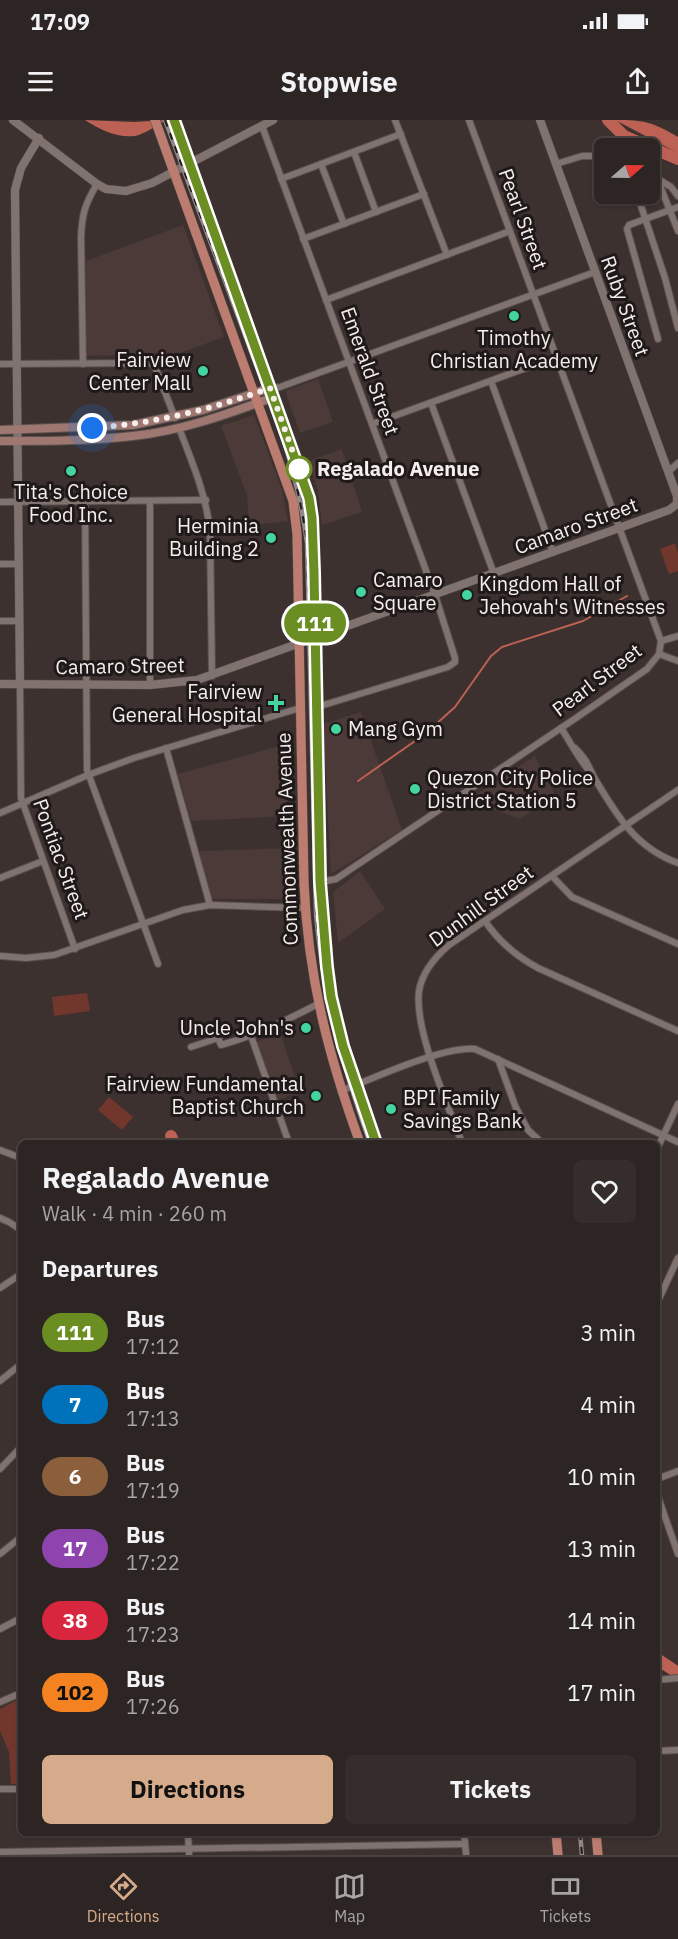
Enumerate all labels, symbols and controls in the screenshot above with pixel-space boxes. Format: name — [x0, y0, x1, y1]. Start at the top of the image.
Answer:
text: 17:09 — [30, 7, 90, 36]
text: Stopwise — [280, 64, 398, 99]
icon: menu — [24, 65, 57, 98]
icon: share — [621, 65, 654, 98]
north arrow — [594, 138, 660, 204]
map controls — [594, 138, 660, 204]
street label: Pearl Street — [493, 165, 554, 273]
street label: Ruby Street — [595, 252, 656, 360]
street label: Emerald Street — [335, 303, 406, 439]
marker: Timothy Christian Academy — [507, 309, 521, 323]
place label: Timothy Christian Academy — [430, 324, 598, 374]
place label: Fairview Center Mall — [89, 346, 191, 396]
marker: Fairview Center Mall — [196, 364, 210, 378]
your location — [77, 413, 107, 443]
place label: Regalado Avenue — [317, 455, 479, 482]
marker: Regalado Avenue — [286, 456, 312, 482]
marker: Tita's Choice Food Inc. — [64, 464, 78, 478]
place label: Tita's Choice Food Inc. — [14, 478, 128, 528]
street label: Camaro Street — [510, 491, 641, 560]
place label: Herminia Building 2 — [169, 512, 259, 562]
marker: Herminia Building 2 — [264, 531, 278, 545]
place label: Camaro Square — [373, 566, 443, 616]
place label: Kingdom Hall of Jehovah's Witnesses — [479, 570, 666, 620]
marker: Camaro Square — [354, 585, 368, 599]
marker: Kingdom Hall of Jehovah's Witnesses — [460, 588, 474, 602]
line badge: 111 — [280, 604, 350, 642]
text: 111 — [296, 609, 334, 637]
street label: Pearl Street — [546, 637, 647, 722]
street label: Camaro Street — [55, 651, 185, 680]
place label: Fairview General Hospital — [112, 678, 262, 728]
marker: Fairview General Hospital — [267, 694, 285, 712]
place label: Mang Gym — [348, 715, 443, 742]
marker: Mang Gym — [329, 722, 343, 736]
street label: Commonwealth Avenue — [269, 732, 304, 946]
place label: Quezon City Police District Station 5 — [427, 764, 593, 814]
marker: Quezon City Police District Station 5 — [408, 782, 422, 796]
street label: Pontiac Street — [27, 795, 96, 923]
street label: Dunhill Street — [423, 859, 538, 953]
place label: Uncle John's — [179, 1014, 294, 1041]
marker: Uncle John's — [299, 1021, 313, 1035]
place label: Fairview Fundamental Baptist Church — [106, 1070, 304, 1120]
place label: BPI Family Savings Bank — [403, 1084, 522, 1134]
marker: Fairview Fundamental Baptist Church — [309, 1089, 323, 1103]
marker: BPI Family Savings Bank — [384, 1102, 398, 1116]
text: Regalado Avenue — [42, 1159, 269, 1196]
button: heart — [573, 1160, 636, 1223]
text: Walk · 4 min · 260 m — [42, 1200, 227, 1227]
text: Departures — [42, 1254, 158, 1283]
text: Bus — [126, 1304, 165, 1333]
text: 111 — [56, 1318, 94, 1346]
text: 3 min — [580, 1318, 636, 1347]
text: 17:12 — [126, 1333, 180, 1360]
text: Bus — [126, 1376, 165, 1405]
text: 7 — [69, 1390, 81, 1418]
text: 4 min — [580, 1390, 636, 1419]
text: 17:13 — [126, 1405, 180, 1432]
text: Bus — [126, 1448, 165, 1477]
text: 6 — [69, 1462, 81, 1490]
text: 10 min — [567, 1462, 636, 1491]
text: 17:19 — [126, 1477, 180, 1504]
text: Bus — [126, 1520, 165, 1549]
text: 17 — [62, 1534, 88, 1562]
text: 13 min — [567, 1534, 636, 1563]
text: 17:22 — [126, 1549, 180, 1576]
text: Bus — [126, 1592, 165, 1621]
text: 38 — [62, 1606, 88, 1634]
text: 14 min — [567, 1606, 636, 1635]
text: 17:23 — [126, 1621, 180, 1648]
text: Bus — [126, 1664, 165, 1693]
text: 102 — [56, 1678, 94, 1706]
text: 17 min — [567, 1678, 636, 1707]
text: 17:26 — [126, 1693, 180, 1720]
button: Directions — [42, 1755, 333, 1824]
button: Tickets — [345, 1755, 636, 1824]
tab: Directions — [87, 1870, 160, 1926]
tab: Map — [333, 1870, 366, 1926]
tab: Tickets — [540, 1870, 591, 1926]

